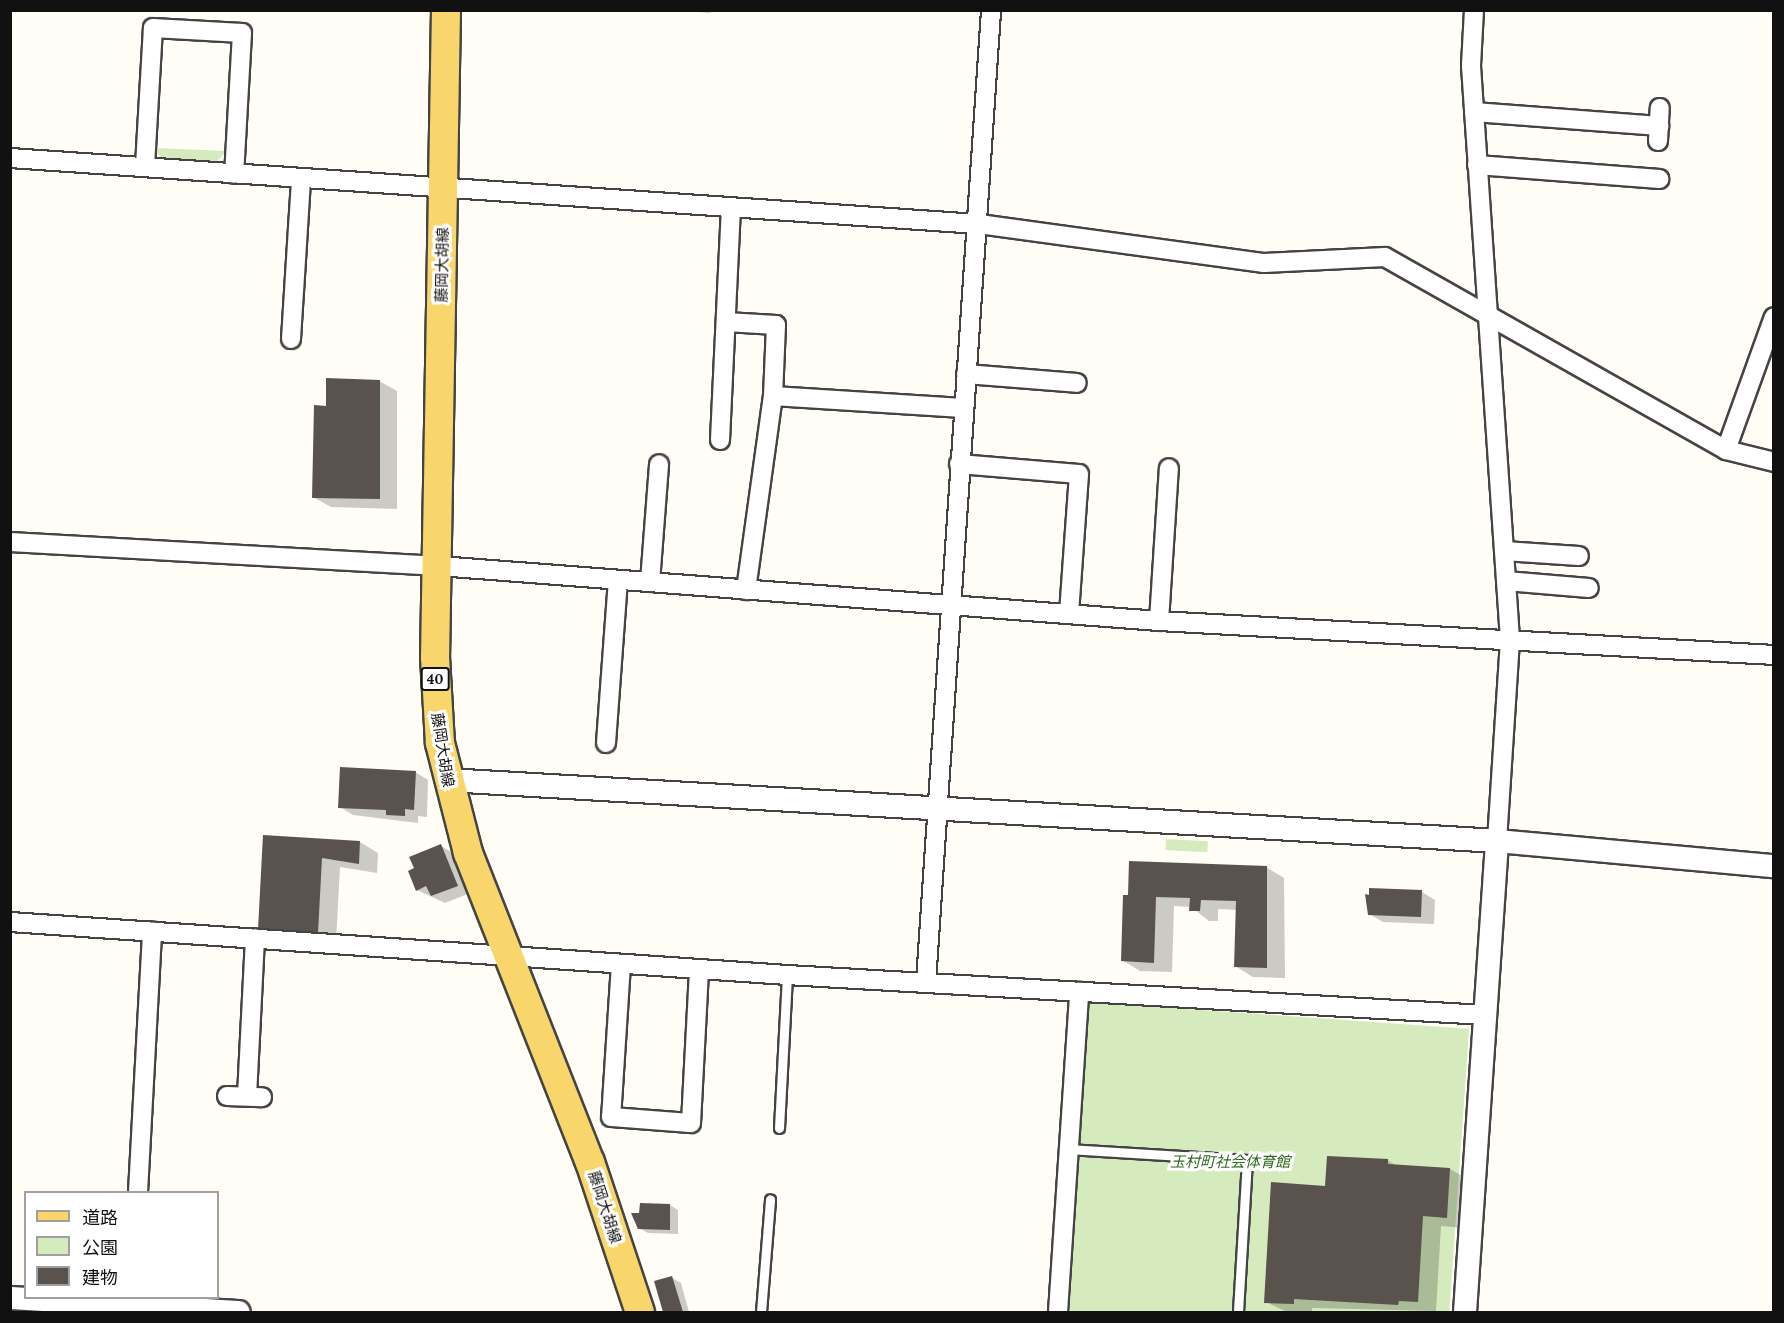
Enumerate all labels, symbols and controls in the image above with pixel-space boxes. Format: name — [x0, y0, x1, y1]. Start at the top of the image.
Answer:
street label: 藤岡大胡線 — [432, 227, 452, 303]
road number: 40 — [420, 668, 450, 690]
street label: 藤岡大胡線 — [428, 712, 458, 788]
park label: 玉村町社会体育館 — [1170, 1153, 1290, 1171]
street label: 藤岡大胡線 — [585, 1169, 625, 1245]
legend — [24, 1191, 219, 1299]
text: 道路 — [82, 1206, 118, 1229]
text: 公園 — [82, 1236, 118, 1259]
text: 建物 — [82, 1266, 118, 1289]

